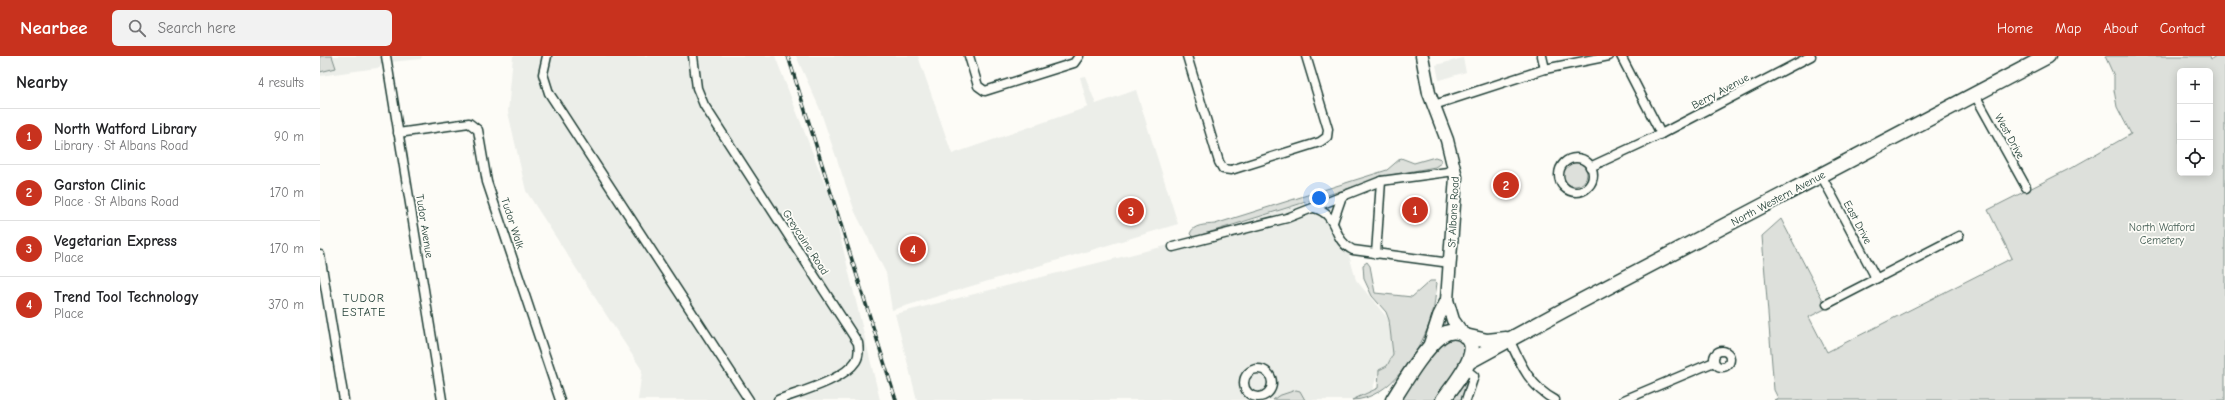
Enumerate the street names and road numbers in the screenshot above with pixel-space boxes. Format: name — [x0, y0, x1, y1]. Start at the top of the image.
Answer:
street label: Berry Avenue — [1689, 71, 1752, 112]
street label: West Drive — [1992, 111, 2027, 161]
street label: North Western Avenue — [1729, 168, 1828, 229]
street label: St Albans Road — [1445, 176, 1462, 248]
street label: Tudor Avenue — [413, 193, 436, 259]
street label: Tudor Walk — [498, 196, 527, 251]
street label: East Drive — [1841, 198, 1875, 247]
street label: Greycaine Road — [780, 207, 831, 277]

